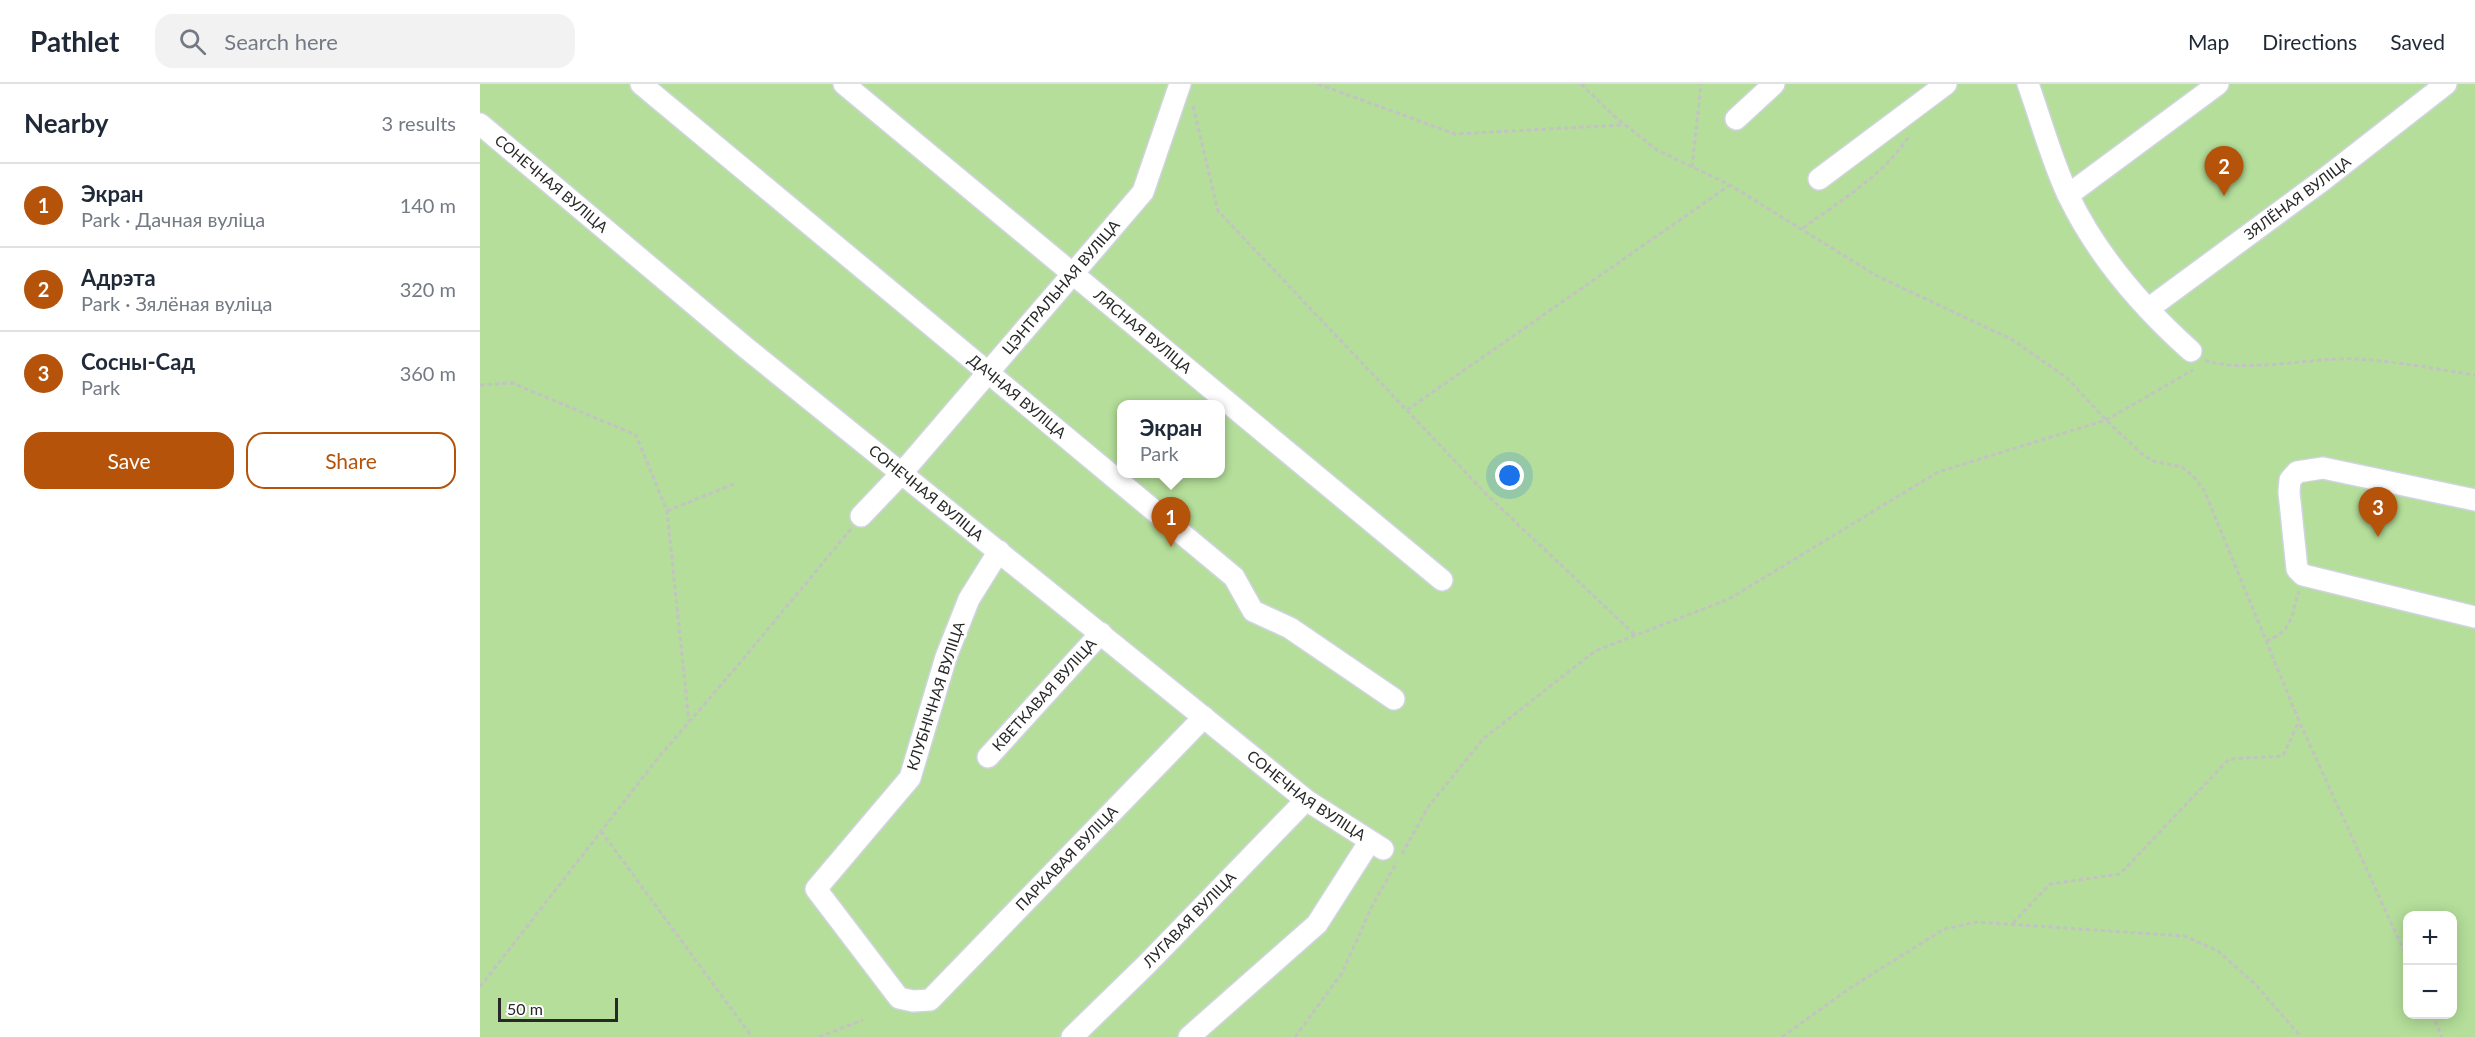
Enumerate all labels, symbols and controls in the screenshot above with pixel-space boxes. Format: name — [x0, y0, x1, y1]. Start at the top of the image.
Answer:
search box — [155, 14, 575, 68]
text: Pathlet — [30, 24, 119, 58]
icon: search — [176, 25, 209, 58]
text: Search here — [224, 28, 338, 55]
text: Map — [2188, 29, 2229, 54]
text: Directions — [2262, 29, 2357, 54]
text: Saved — [2390, 29, 2445, 54]
text: Nearby — [24, 107, 109, 139]
text: 3 results — [381, 111, 456, 135]
street label: СОНЕЧНАЯ ВУЛІЦА — [492, 130, 613, 236]
pin: 2 — [2204, 147, 2244, 196]
street label: ЗЯЛЁНАЯ ВУЛІЦА — [2240, 151, 2355, 243]
text: Экран — [81, 180, 144, 207]
text: 1 — [38, 193, 49, 217]
text: 140 m — [400, 193, 456, 217]
text: Park · Дачная вуліца — [81, 207, 265, 231]
street label: ЦЭНТРАЛЬНАЯ ВУЛІЦА — [998, 215, 1124, 357]
text: Адрэта — [81, 264, 156, 291]
text: 2 — [38, 277, 49, 301]
text: 320 m — [400, 277, 456, 301]
street label: ЛЯСНАЯ ВУЛІЦА — [1090, 285, 1196, 377]
text: Park · Зялёная вуліца — [81, 291, 272, 315]
text: Сосны-Сад — [81, 348, 195, 375]
street label: ДАЧНАЯ ВУЛІЦА — [965, 350, 1071, 442]
text: 3 — [38, 361, 49, 385]
text: 360 m — [400, 361, 456, 385]
text: Park — [81, 375, 120, 399]
popup — [1117, 400, 1225, 478]
text: Экран — [1140, 414, 1202, 441]
button: Save — [24, 432, 234, 489]
button: Share — [246, 432, 456, 489]
street label: СОНЕЧНАЯ ВУЛІЦА — [866, 441, 988, 545]
text: Park — [1140, 441, 1179, 465]
your location — [1495, 461, 1524, 490]
pin: 3 — [2358, 488, 2398, 537]
pin: 1 — [1152, 498, 1190, 547]
street label: КЛУБНІЧНАЯ ВУЛІЦА — [902, 618, 968, 772]
street label: КВЕТКАВАЯ ВУЛІЦА — [988, 634, 1100, 754]
street label: СОНЕЧНАЯ ВУЛІЦА — [1244, 746, 1370, 844]
street label: ПАРКАВАЯ ВУЛІЦА — [1012, 801, 1122, 914]
street label: ЛУГАВАЯ ВУЛІЦА — [1138, 867, 1240, 971]
map controls — [2403, 911, 2457, 1019]
button: + — [2403, 911, 2457, 965]
button: − — [2403, 965, 2457, 1019]
scale bar — [498, 995, 618, 1022]
text: 50 m — [507, 999, 543, 1018]

